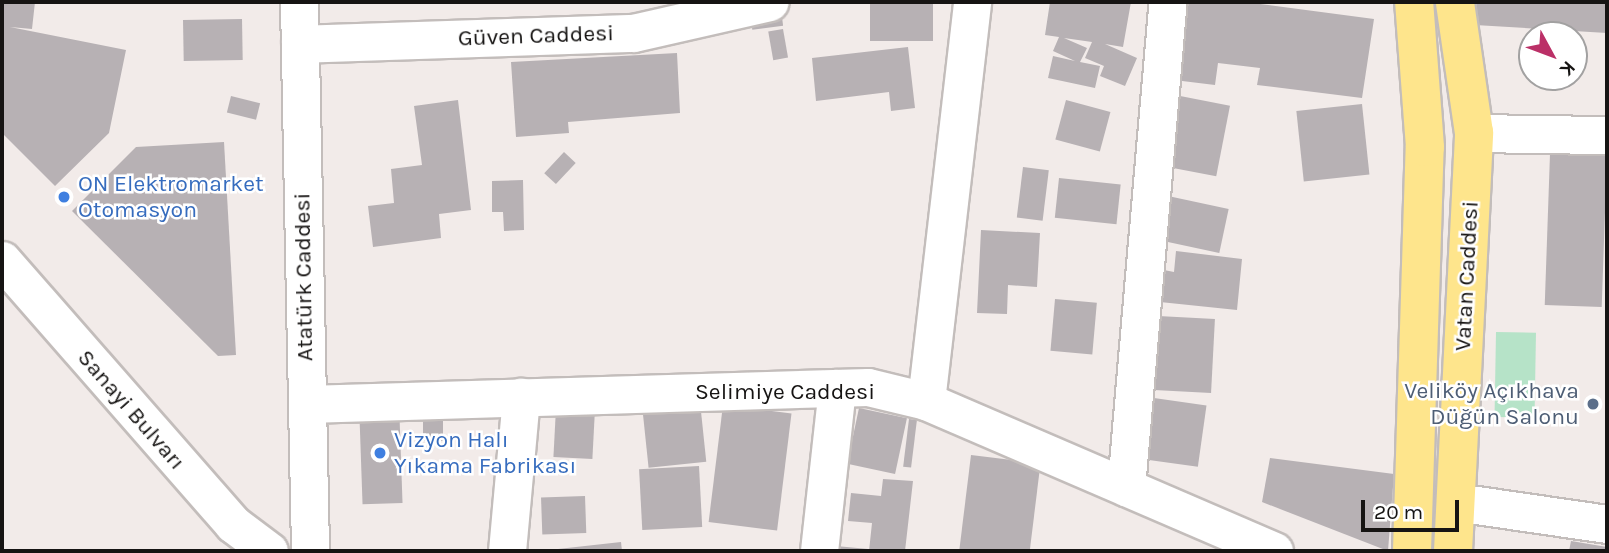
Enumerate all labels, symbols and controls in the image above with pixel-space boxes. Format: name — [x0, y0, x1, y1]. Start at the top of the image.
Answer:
street label: Güven Caddesi — [457, 19, 615, 53]
north arrow — [1518, 21, 1588, 91]
text: K — [1555, 57, 1580, 80]
place label: ON Elektromarket Otomasyon — [78, 170, 264, 224]
marker: ON Elektromarket Otomasyon — [56, 189, 72, 205]
street label: Atatürk Caddesi — [289, 192, 319, 362]
street label: Vatan Caddesi — [1449, 200, 1485, 352]
street label: Sanayi Bulvarı — [71, 344, 191, 476]
place label: Veliköy Açıkhava Düğün Salonu — [1404, 377, 1579, 431]
street label: Selimiye Caddesi — [695, 378, 875, 406]
marker: Veliköy Açıkhava Düğün Salonu — [1585, 396, 1601, 412]
place label: Vizyon Halı Yıkama Fabrikası — [394, 426, 576, 480]
marker: Vizyon Halı Yıkama Fabrikası — [372, 445, 388, 461]
scale bar — [1364, 486, 1462, 530]
text: 20 m — [1374, 500, 1423, 524]

